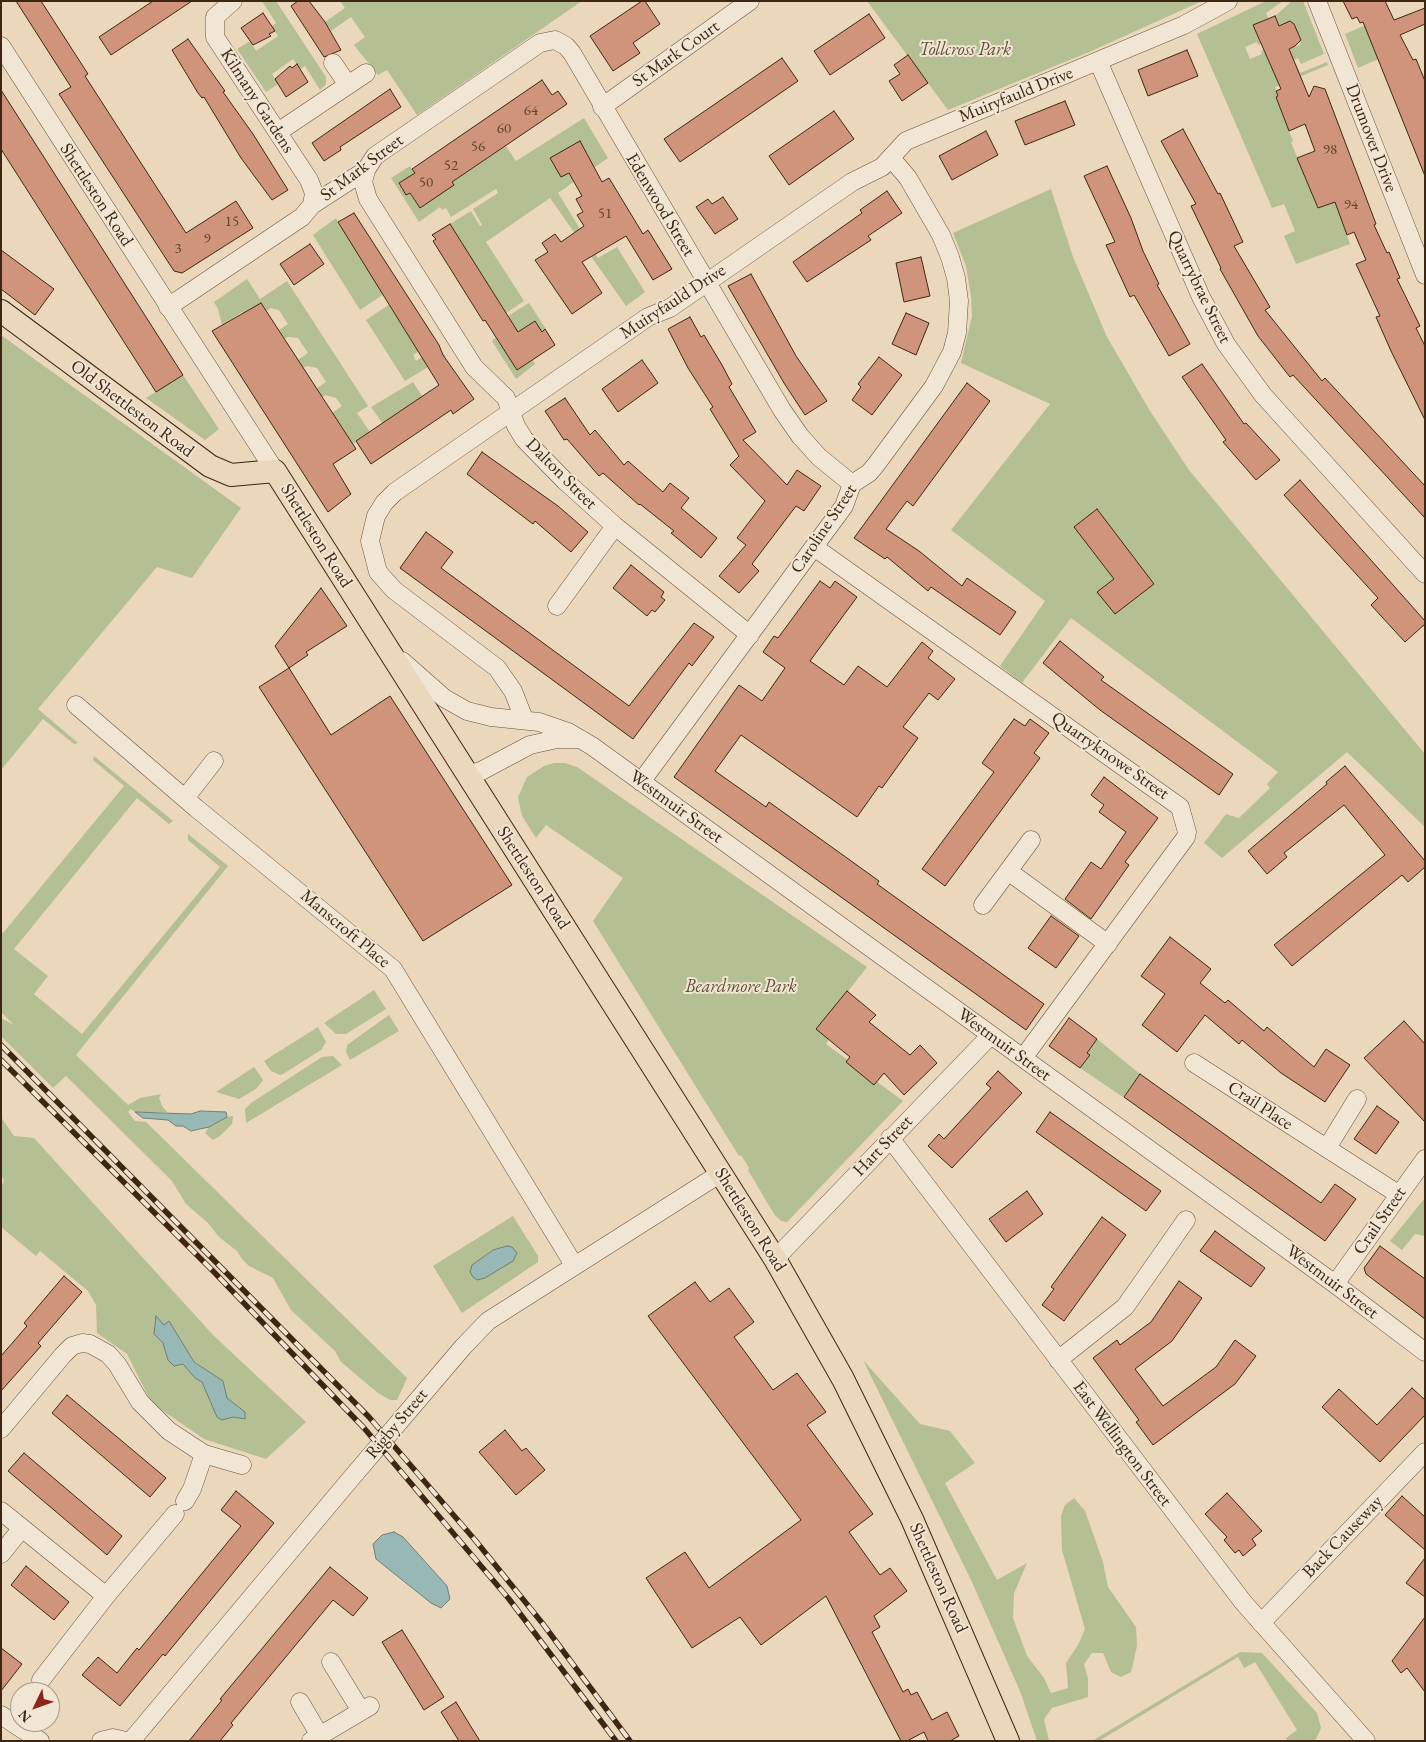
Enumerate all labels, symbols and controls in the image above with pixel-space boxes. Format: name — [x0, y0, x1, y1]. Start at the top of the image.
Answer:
street label: St Mark Court — [628, 16, 724, 92]
park label: Tollcross Park — [919, 39, 1011, 61]
street label: Kilmany Gardens — [215, 45, 299, 157]
street label: Muiryfauld Drive — [956, 62, 1076, 128]
street label: Drumover Drive — [1340, 81, 1402, 195]
house number: 64 — [524, 102, 538, 120]
house number: 60 — [497, 120, 511, 138]
street label: St Mark Street — [316, 130, 408, 206]
house number: 56 — [471, 138, 485, 156]
street label: Shettleston Road — [55, 139, 137, 251]
house number: 98 — [1323, 141, 1337, 159]
street label: Edenwood Street — [621, 149, 699, 261]
house number: 52 — [444, 157, 458, 175]
house number: 50 — [419, 174, 433, 192]
house number: 94 — [1344, 196, 1358, 214]
house number: 51 — [598, 205, 612, 223]
house number: 15 — [225, 213, 239, 231]
street label: Quarrybrae Street — [1162, 227, 1236, 347]
house number: 9 — [203, 230, 211, 248]
house number: 3 — [174, 240, 182, 258]
street label: Muiryfauld Drive — [616, 260, 730, 344]
street label: Old Shettleston Road — [66, 355, 198, 463]
street label: Dalton Street — [521, 434, 601, 514]
street label: Shettleston Road — [275, 480, 357, 592]
street label: Caroline Street — [786, 480, 862, 578]
street label: Quarryknowe Street — [1047, 707, 1173, 805]
street label: Westmuir Street — [625, 766, 727, 848]
street label: Shettleston Road — [492, 822, 574, 934]
street label: Manscroft Place — [296, 885, 394, 973]
park label: Beardmore Park — [685, 976, 797, 998]
street label: Westmuir Street — [953, 1004, 1055, 1086]
street label: Crail Place — [1223, 1077, 1297, 1135]
street label: Hart Street — [849, 1111, 917, 1181]
street label: Shettleston Road — [709, 1164, 791, 1276]
street label: Crail Street — [1349, 1183, 1411, 1259]
street label: Westmuir Street — [1281, 1240, 1383, 1324]
street label: East Wellington Street — [1068, 1377, 1176, 1511]
street label: Rigby Street — [361, 1385, 433, 1463]
street label: Back Causeway — [1298, 1491, 1388, 1583]
street label: Shettleston Road — [904, 1519, 972, 1637]
north arrow — [10, 1682, 60, 1732]
text: N — [14, 1706, 35, 1727]

